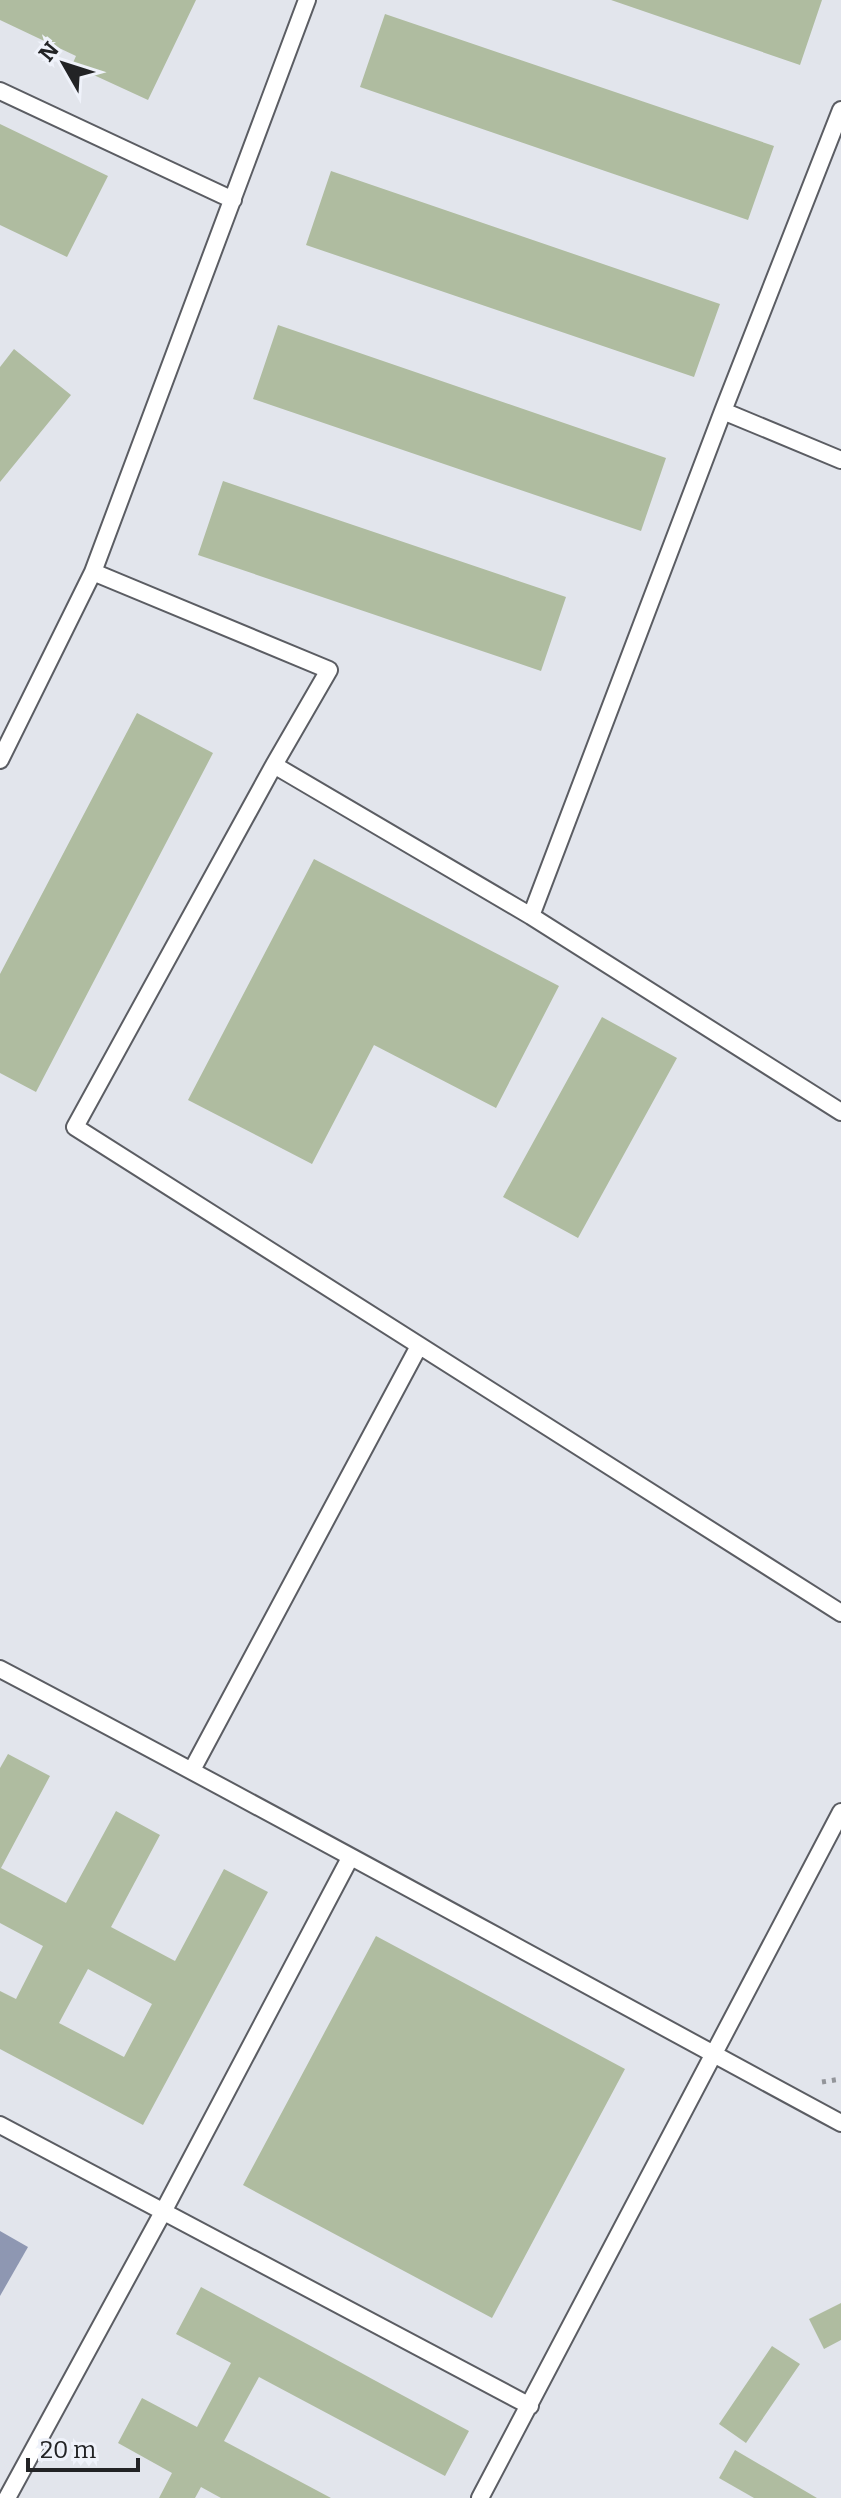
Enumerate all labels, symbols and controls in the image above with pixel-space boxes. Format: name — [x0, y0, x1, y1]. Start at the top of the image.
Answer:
north arrow — [24, 24, 104, 104]
text: N — [33, 37, 65, 67]
scale bar — [28, 2422, 138, 2472]
text: 20 m — [40, 2436, 96, 2464]

